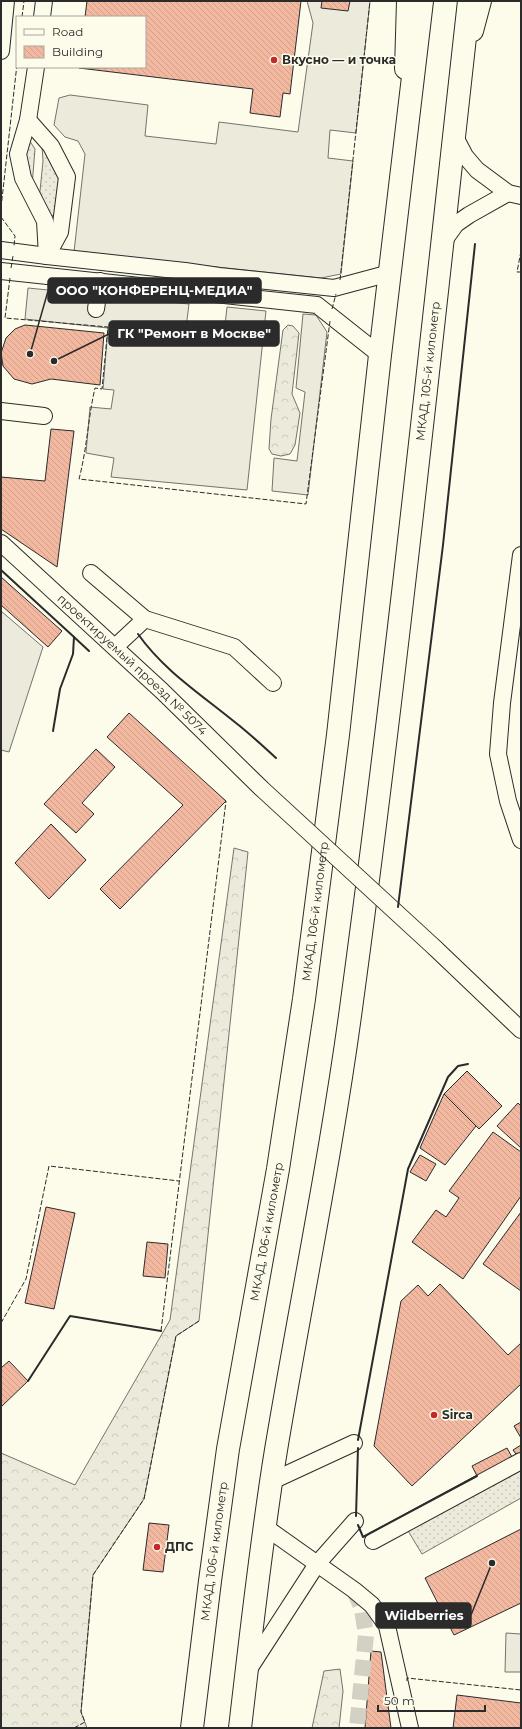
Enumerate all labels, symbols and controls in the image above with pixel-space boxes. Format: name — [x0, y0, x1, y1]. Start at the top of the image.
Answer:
legend — [16, 16, 146, 68]
text: Road — [52, 24, 83, 39]
text: Building — [52, 44, 103, 59]
place label: Вкусно — и точка — [282, 52, 396, 67]
marker: Вкусно — и точка — [269, 55, 279, 65]
callout: ООО "КОНФЕРЕНЦ-МЕДИА" — [48, 278, 261, 303]
text: ООО "КОНФЕРЕНЦ-МЕДИА" — [56, 282, 253, 298]
street label: МКАД, 105-й километр — [412, 301, 443, 442]
callout: ГК "Ремонт в Москве" — [109, 321, 279, 346]
text: ГК "Ремонт в Москве" — [117, 325, 271, 341]
street label: проектируемый проезд № 5074 — [55, 591, 211, 738]
street label: МКАД, 106-й километр — [298, 841, 331, 982]
street label: МКАД, 106-й километр — [247, 1161, 286, 1302]
place label: Sirca — [442, 1407, 473, 1422]
marker: Sirca — [429, 1410, 439, 1420]
street label: МКАД, 106-й километр — [197, 1481, 230, 1622]
place label: ДПС — [165, 1539, 194, 1554]
marker: ДПС — [152, 1542, 162, 1552]
callout: Wildberries — [376, 1603, 471, 1628]
text: Wildberries — [384, 1607, 464, 1623]
scale bar — [378, 1687, 485, 1713]
text: 50 m — [384, 1693, 415, 1708]

